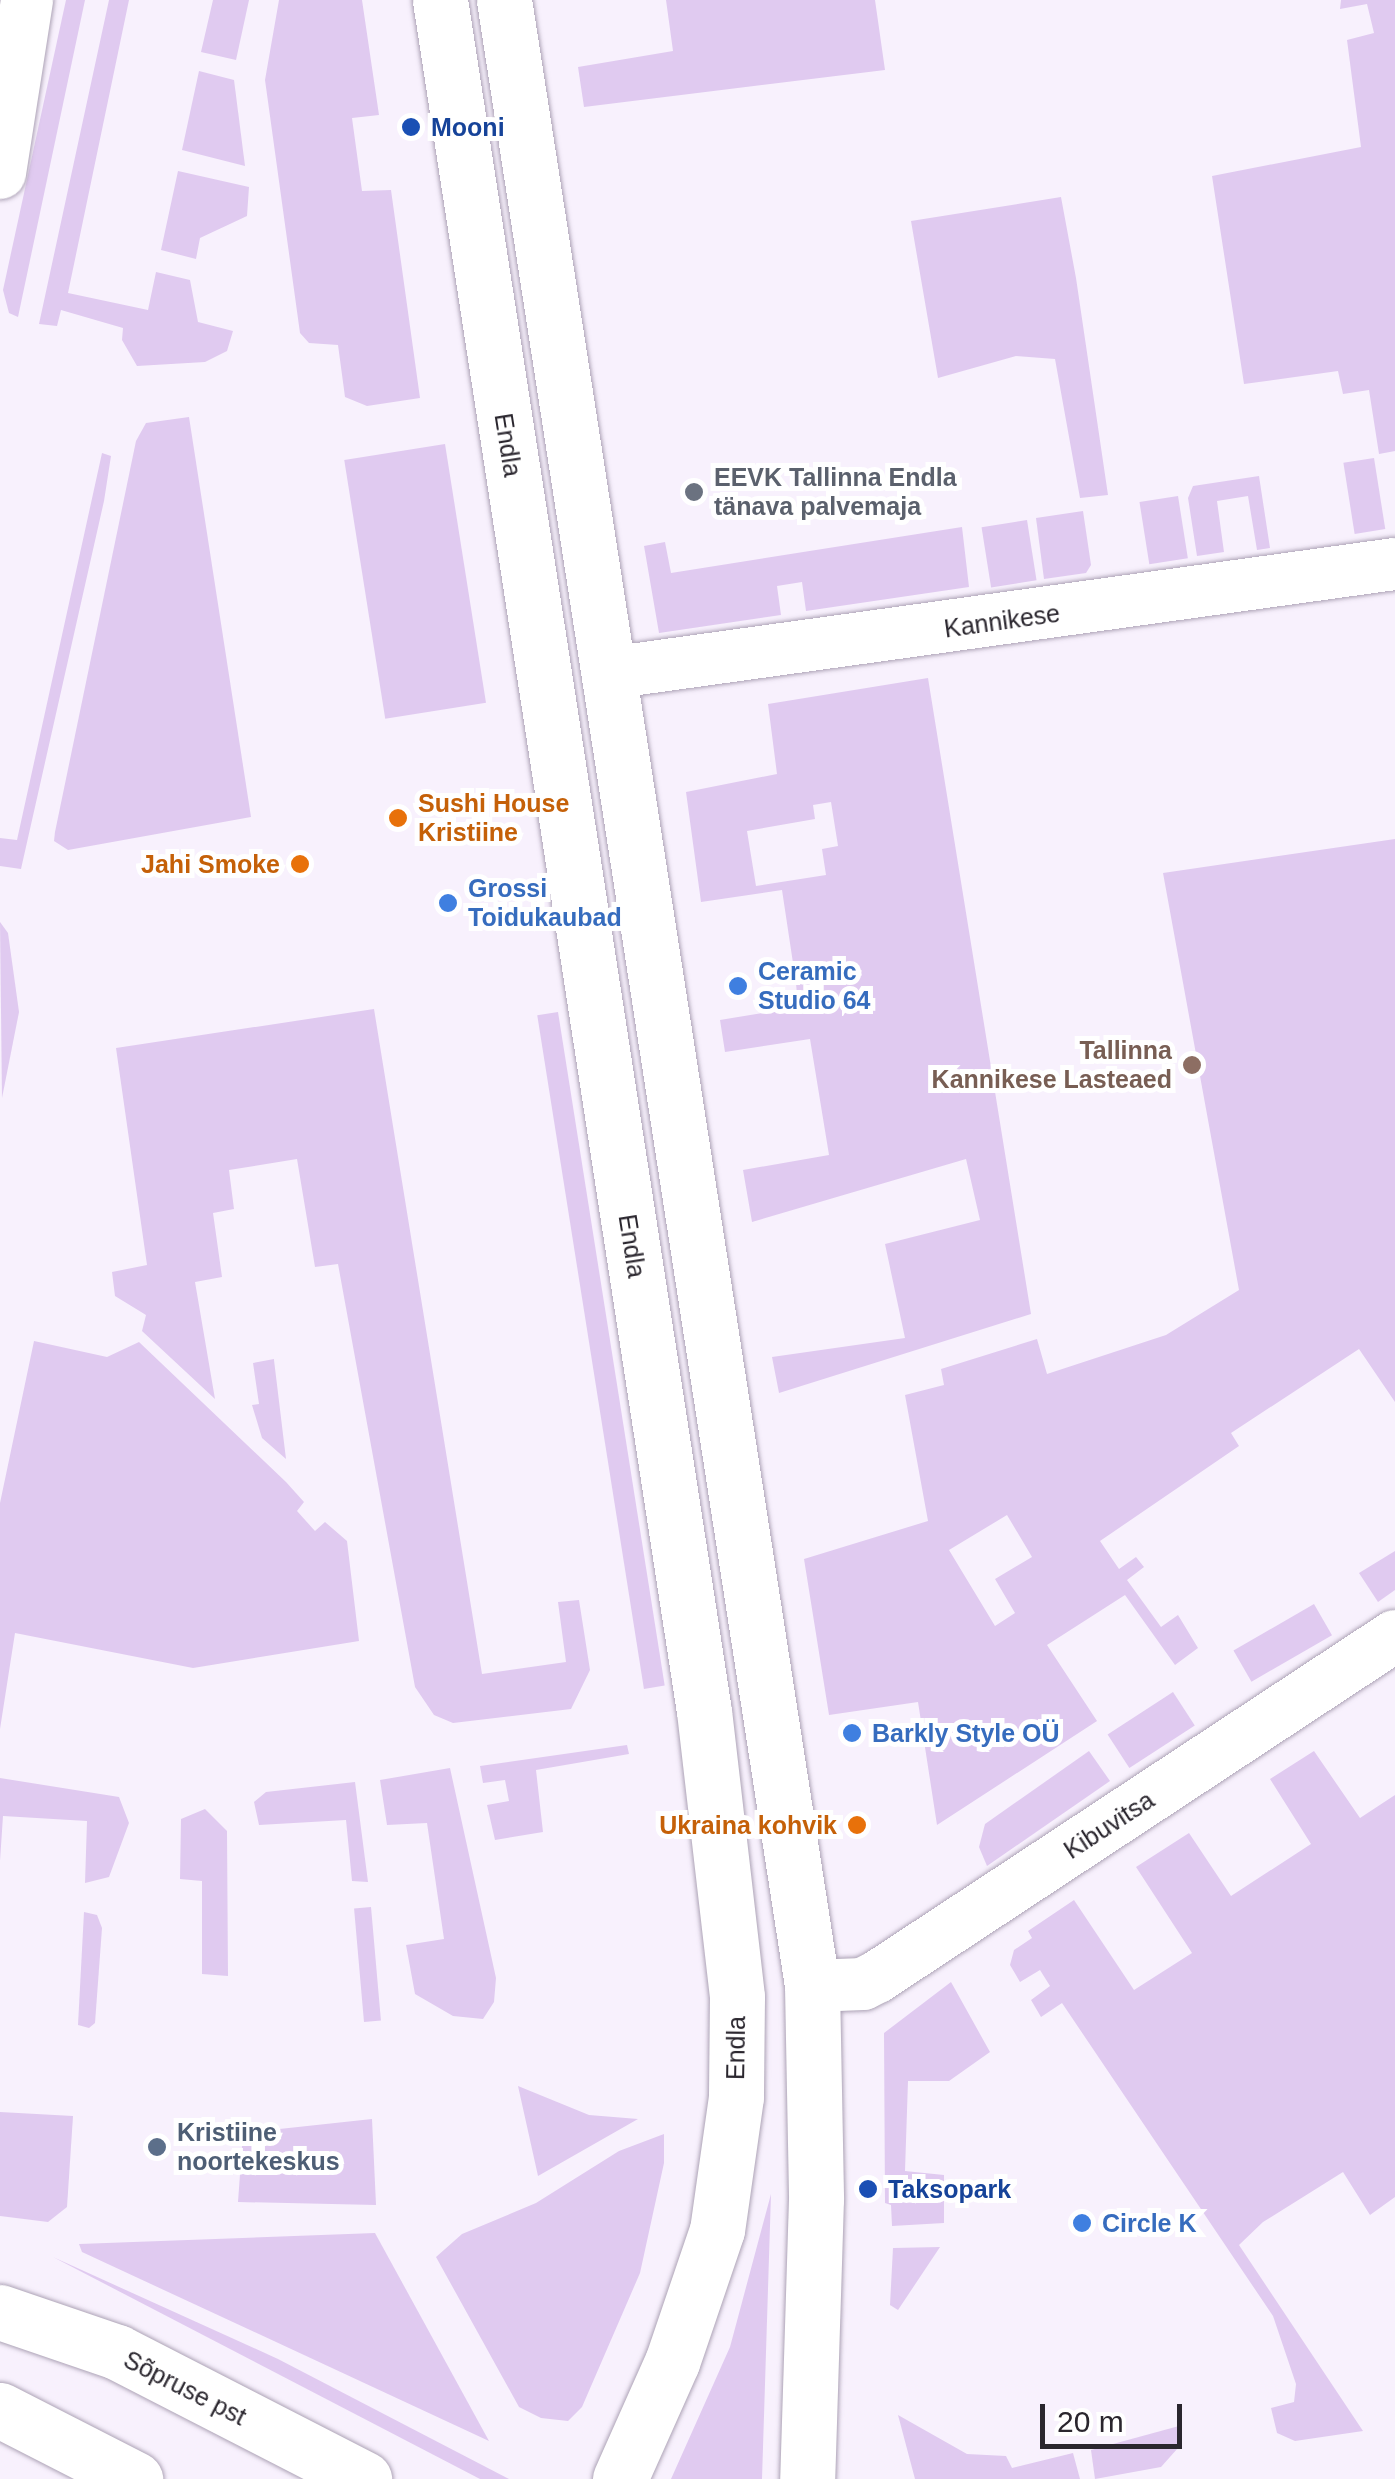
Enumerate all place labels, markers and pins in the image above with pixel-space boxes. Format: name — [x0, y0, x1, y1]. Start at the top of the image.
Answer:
place label: Mooni — [431, 112, 505, 142]
marker: Mooni — [400, 116, 422, 138]
place label: EEVK Tallinna Endla tänava palvemaja — [714, 463, 957, 522]
marker: EEVK Tallinna Endla tänava palvemaja — [683, 481, 705, 503]
place label: Sushi House Kristiine — [418, 789, 569, 848]
marker: Sushi House Kristiine — [387, 807, 409, 829]
place label: Jahi Smoke — [141, 849, 280, 879]
marker: Jahi Smoke — [289, 853, 311, 875]
place label: Grossi Toidukaubad — [468, 874, 622, 933]
marker: Grossi Toidukaubad — [437, 892, 459, 914]
place label: Ceramic Studio 64 — [758, 957, 871, 1016]
marker: Ceramic Studio 64 — [727, 975, 749, 997]
place label: Tallinna Kannikese Lasteaed — [932, 1036, 1172, 1095]
marker: Tallinna Kannikese Lasteaed — [1181, 1054, 1203, 1076]
place label: Barkly Style OÜ — [872, 1718, 1060, 1748]
marker: Barkly Style OÜ — [841, 1722, 863, 1744]
place label: Ukraina kohvik — [659, 1810, 837, 1840]
marker: Ukraina kohvik — [846, 1814, 868, 1836]
place label: Kristiine noortekeskus — [177, 2118, 340, 2177]
marker: Kristiine noortekeskus — [146, 2136, 168, 2158]
place label: Taksopark — [888, 2174, 1011, 2204]
marker: Taksopark — [857, 2178, 879, 2200]
place label: Circle K — [1102, 2208, 1196, 2238]
marker: Circle K — [1071, 2212, 1093, 2234]

